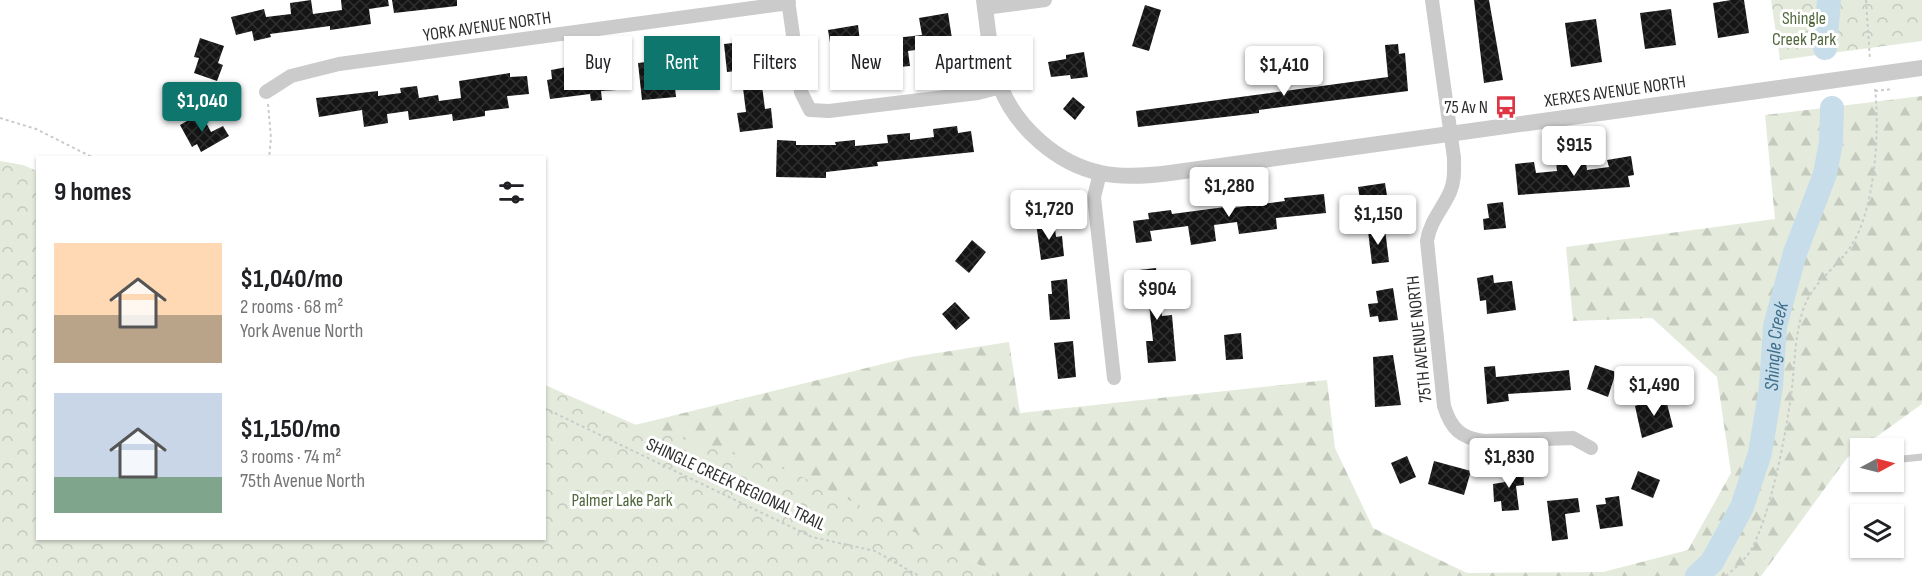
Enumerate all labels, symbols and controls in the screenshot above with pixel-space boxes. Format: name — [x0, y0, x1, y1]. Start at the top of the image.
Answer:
street label: YORK AVENUE NORTH — [422, 7, 552, 46]
park label: Shingle Creek Park — [1772, 8, 1836, 50]
chip: Buy — [564, 36, 632, 90]
chip: Rent — [644, 36, 720, 90]
chip: Filters — [732, 36, 818, 90]
chip: New — [830, 36, 903, 90]
chip: Apartment — [915, 36, 1033, 90]
pin: $1,410 — [1235, 46, 1333, 97]
text: $1,410 — [1259, 53, 1309, 77]
street label: XERXES AVENUE NORTH — [1542, 71, 1687, 112]
pin: $1,040 — [153, 82, 251, 133]
text: $1,040 — [176, 89, 228, 113]
bus stop icon: 75 Av N — [1493, 94, 1519, 120]
place label: 75 Av N — [1444, 97, 1488, 118]
pin: $915 — [1538, 126, 1610, 177]
text: $915 — [1556, 133, 1592, 157]
pin: $1,280 — [1180, 167, 1278, 218]
text: $1,280 — [1204, 174, 1254, 198]
icon: filters — [495, 176, 528, 209]
text: 9 homes — [54, 177, 132, 208]
pin: $1,720 — [1000, 190, 1098, 241]
pin: $1,150 — [1329, 195, 1427, 246]
text: $1,720 — [1024, 197, 1074, 221]
text: $1,150 — [1353, 202, 1403, 226]
text: $1,040/mo — [240, 264, 343, 295]
icon: home — [102, 267, 174, 339]
pin: $904 — [1121, 270, 1193, 321]
street label: 75TH AVENUE NORTH — [1402, 275, 1437, 403]
text: $904 — [1138, 277, 1176, 301]
text: 2 rooms · 68 m² — [240, 295, 344, 319]
water label: Shingle Creek — [1760, 299, 1794, 392]
text: York Avenue North — [240, 319, 363, 343]
pin: $1,490 — [1605, 366, 1703, 417]
text: $1,490 — [1628, 373, 1680, 397]
text: $1,150/mo — [240, 414, 341, 445]
icon: home — [102, 417, 174, 489]
street label: SHINGLE CREEK REGIONAL TRAIL — [643, 434, 829, 535]
pin: $1,830 — [1460, 438, 1558, 489]
north arrow — [1850, 438, 1904, 492]
map controls — [1850, 438, 1904, 558]
text: 3 rooms · 74 m² — [240, 445, 342, 469]
text: $1,830 — [1483, 445, 1535, 469]
text: 75th Avenue North — [240, 469, 365, 493]
park label: Palmer Lake Park — [571, 490, 673, 511]
button: layers — [1850, 504, 1904, 558]

